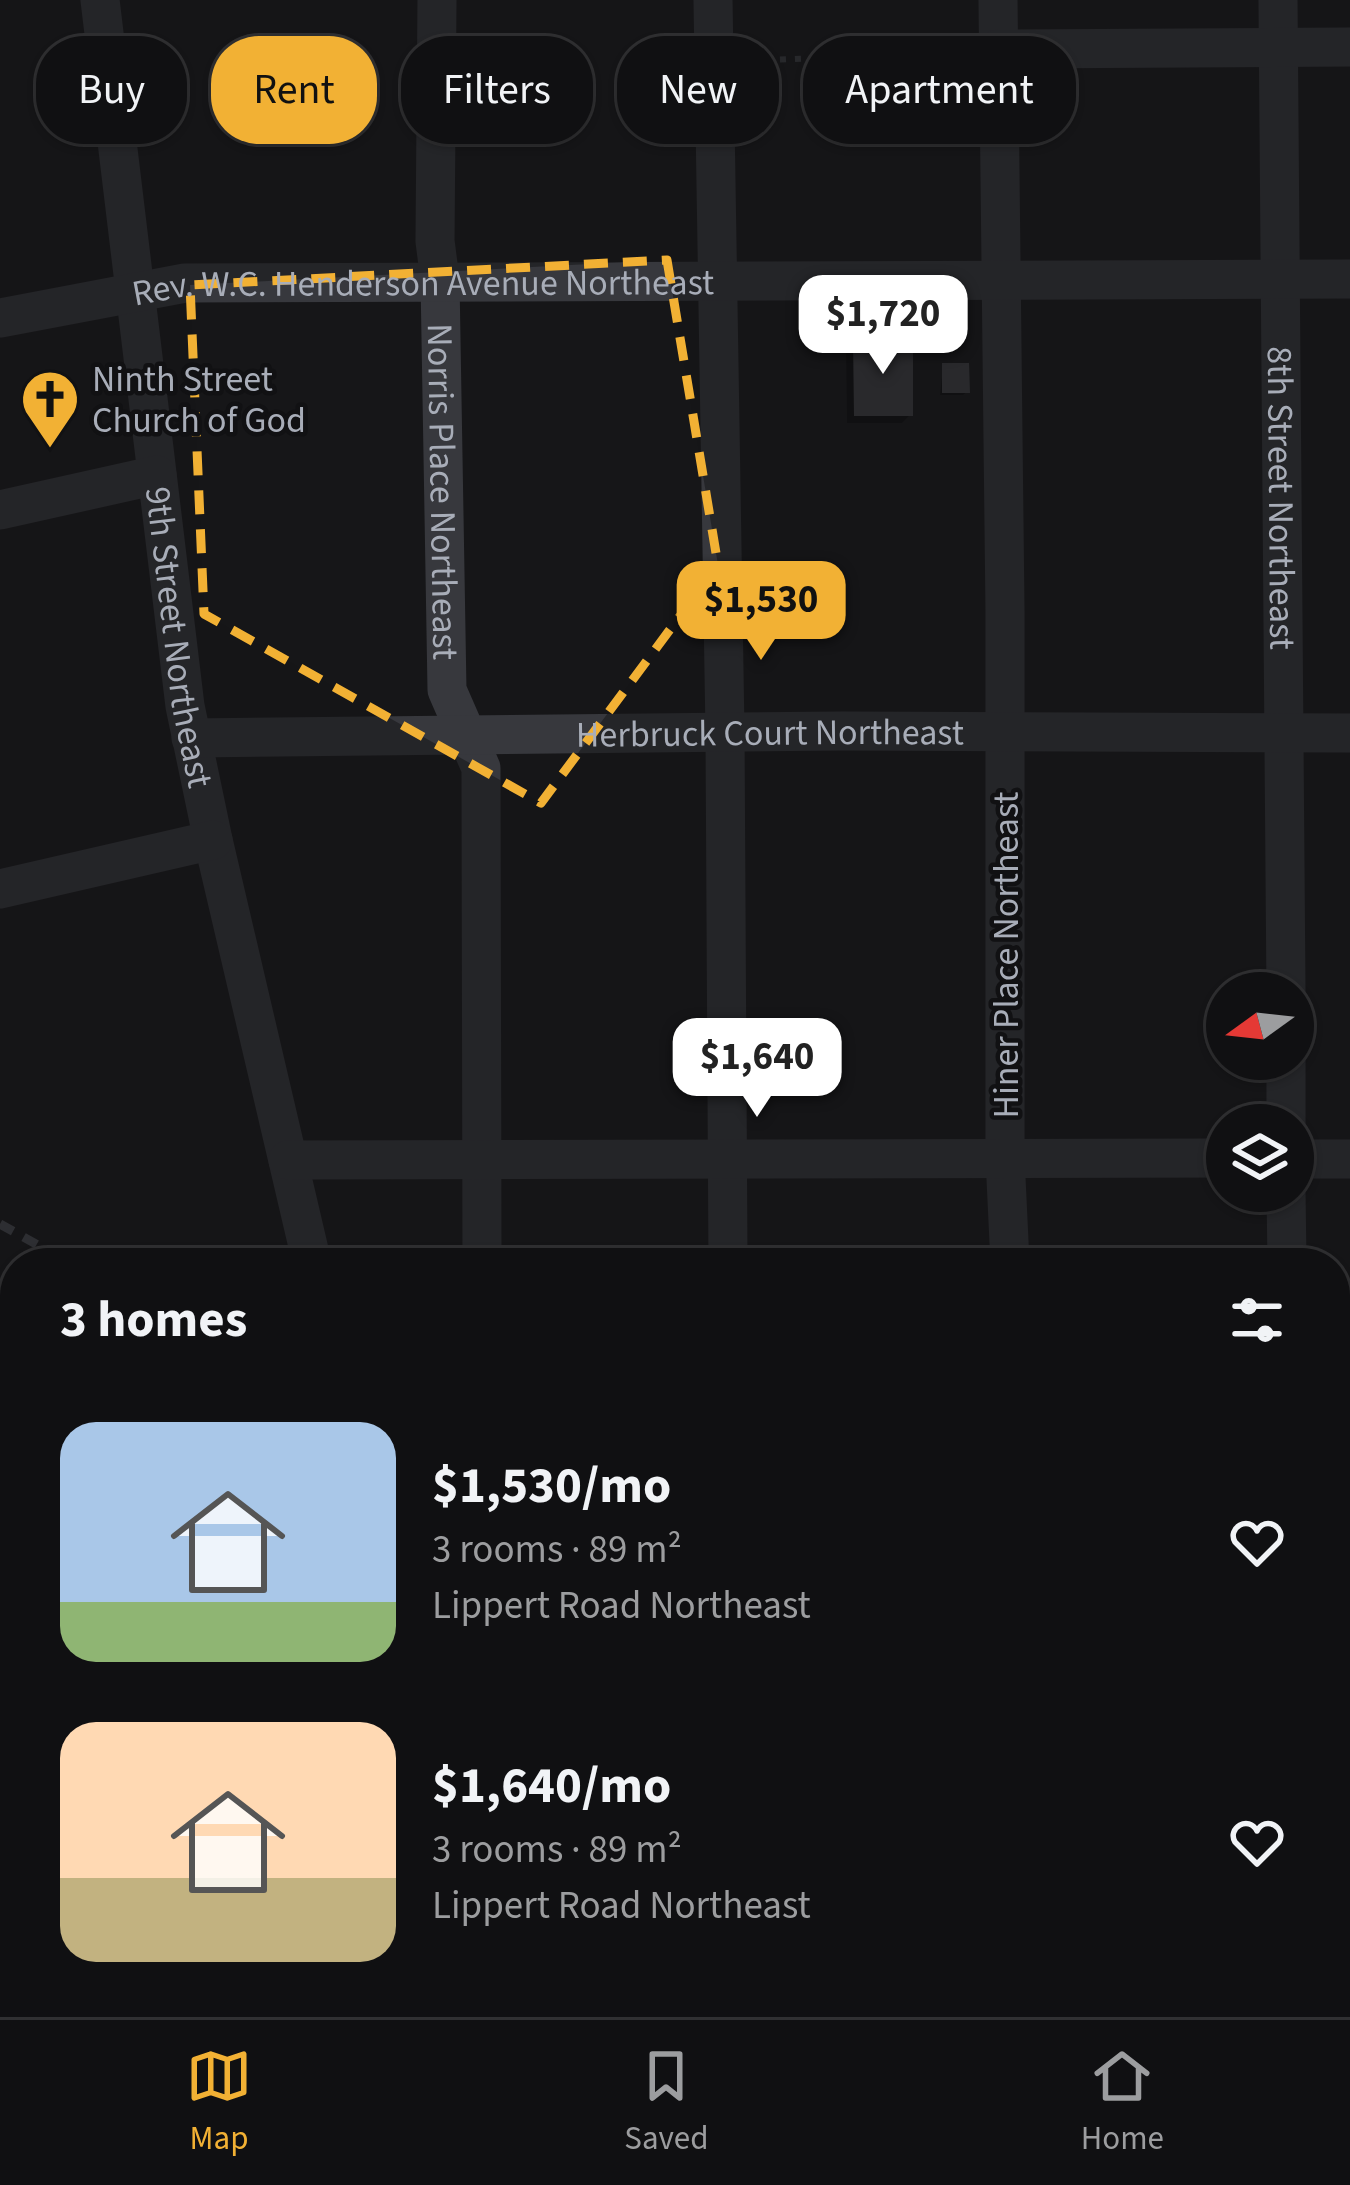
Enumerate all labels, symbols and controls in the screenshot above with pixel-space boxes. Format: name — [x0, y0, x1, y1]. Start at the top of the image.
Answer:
chip: Buy — [36, 36, 187, 144]
chip: Rent — [211, 36, 377, 144]
chip: Filters — [401, 36, 593, 144]
chip: New — [617, 36, 779, 144]
chip: Apartment — [803, 36, 1076, 144]
street label: Rev. W.C. Henderson Avenue Northeast — [128, 257, 714, 320]
pin: $1,720 — [785, 275, 981, 377]
text: $1,720 — [826, 286, 940, 342]
street label: Norris Place Northeast — [414, 323, 470, 660]
street label: 8th Street Northeast — [1254, 346, 1307, 650]
place label: Ninth Street Church of God — [92, 354, 306, 446]
church icon: Ninth Street Church of God — [19, 368, 81, 450]
street label: 9th Street Northeast — [132, 484, 225, 792]
pin: $1,530 — [663, 561, 859, 663]
text: $1,530 — [704, 572, 818, 628]
street label: Herbruck Court Northeast — [576, 707, 964, 761]
street label: Hiner Place Northeast — [981, 791, 1032, 1119]
north arrow — [1206, 972, 1314, 1080]
map controls — [1206, 972, 1314, 1212]
pin: $1,640 — [659, 1018, 855, 1120]
text: $1,640 — [700, 1029, 814, 1085]
button: layers — [1206, 1104, 1314, 1212]
text: 3 homes — [60, 1284, 247, 1356]
icon: filters — [1224, 1287, 1290, 1353]
text: $1,530/mo — [432, 1450, 671, 1522]
icon: home — [156, 1470, 300, 1614]
icon: heart — [1224, 1509, 1290, 1575]
text: 3 rooms · 89 m² — [432, 1522, 682, 1578]
text: Lippert Road Northeast — [432, 1578, 811, 1634]
text: $1,640/mo — [432, 1750, 671, 1822]
icon: home — [156, 1770, 300, 1914]
icon: heart — [1224, 1809, 1290, 1875]
text: 3 rooms · 89 m² — [432, 1822, 682, 1878]
text: Lippert Road Northeast — [432, 1878, 811, 1934]
tab: Map — [186, 2043, 252, 2162]
tab: Saved — [624, 2043, 709, 2162]
tab: Home — [1081, 2043, 1164, 2162]

